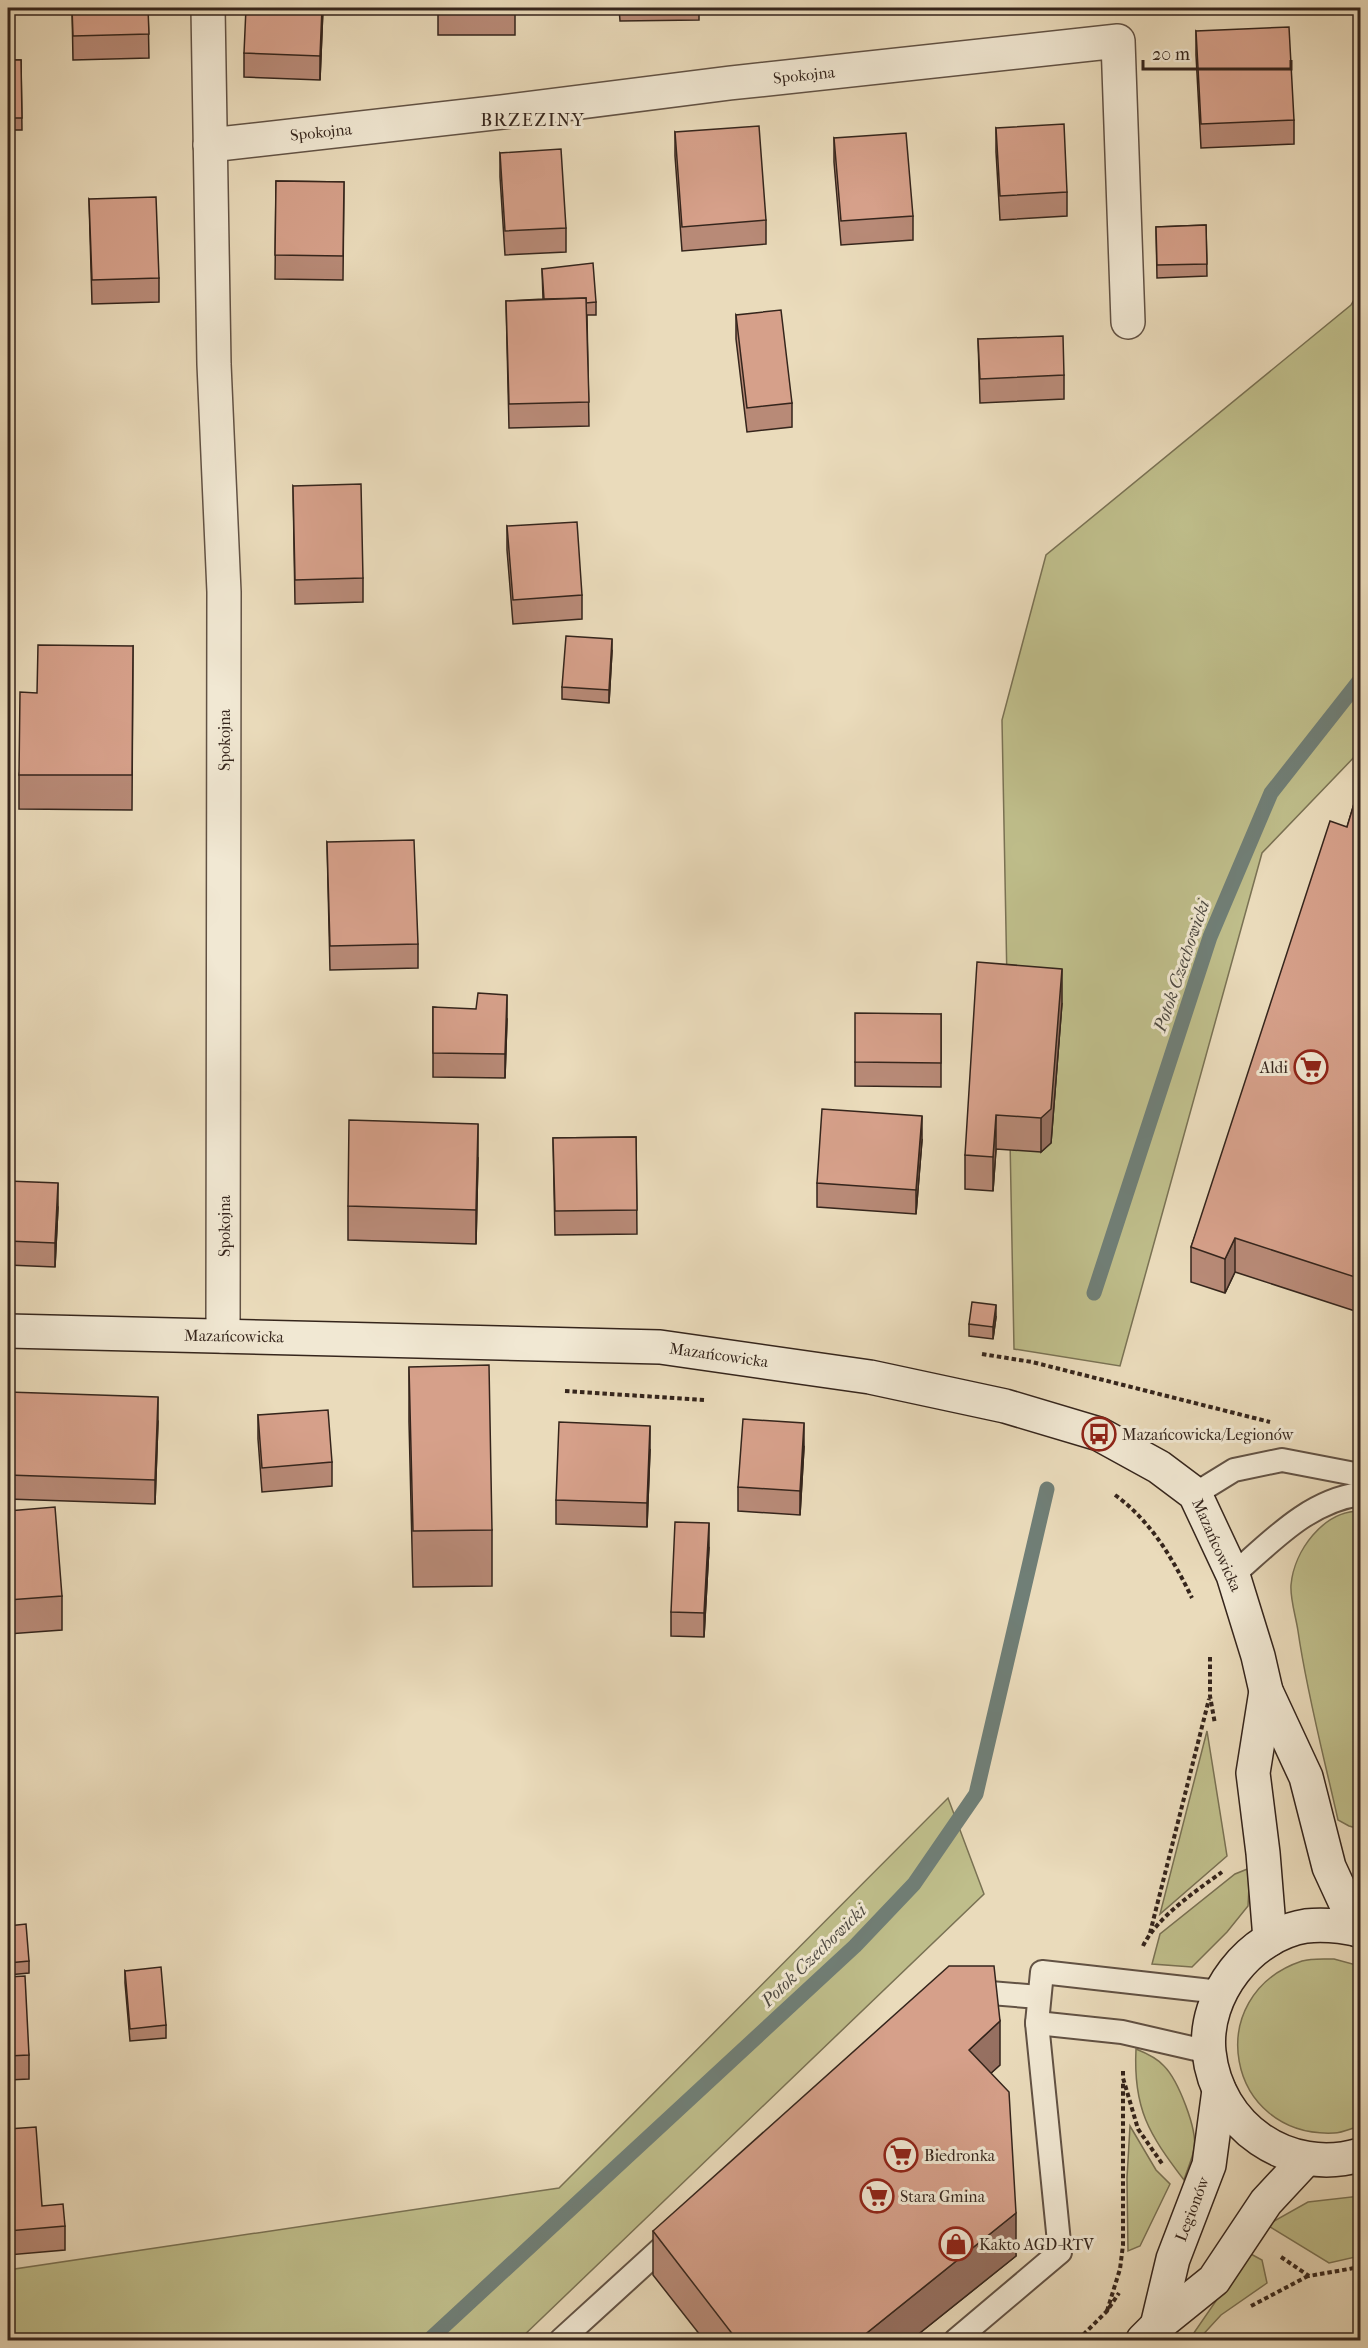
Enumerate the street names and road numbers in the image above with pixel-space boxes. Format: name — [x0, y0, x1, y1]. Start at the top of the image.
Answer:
street label: Spokojna — [772, 62, 836, 88]
street label: Spokojna — [289, 119, 353, 145]
street label: Spokojna — [215, 709, 234, 771]
street label: Spokojna — [215, 1195, 234, 1257]
street label: Mazańcowicka — [184, 1326, 285, 1346]
street label: Mazańcowicka — [668, 1339, 770, 1371]
street label: Mazańcowicka — [1188, 1496, 1246, 1595]
street label: Legionów — [1171, 2173, 1213, 2244]

